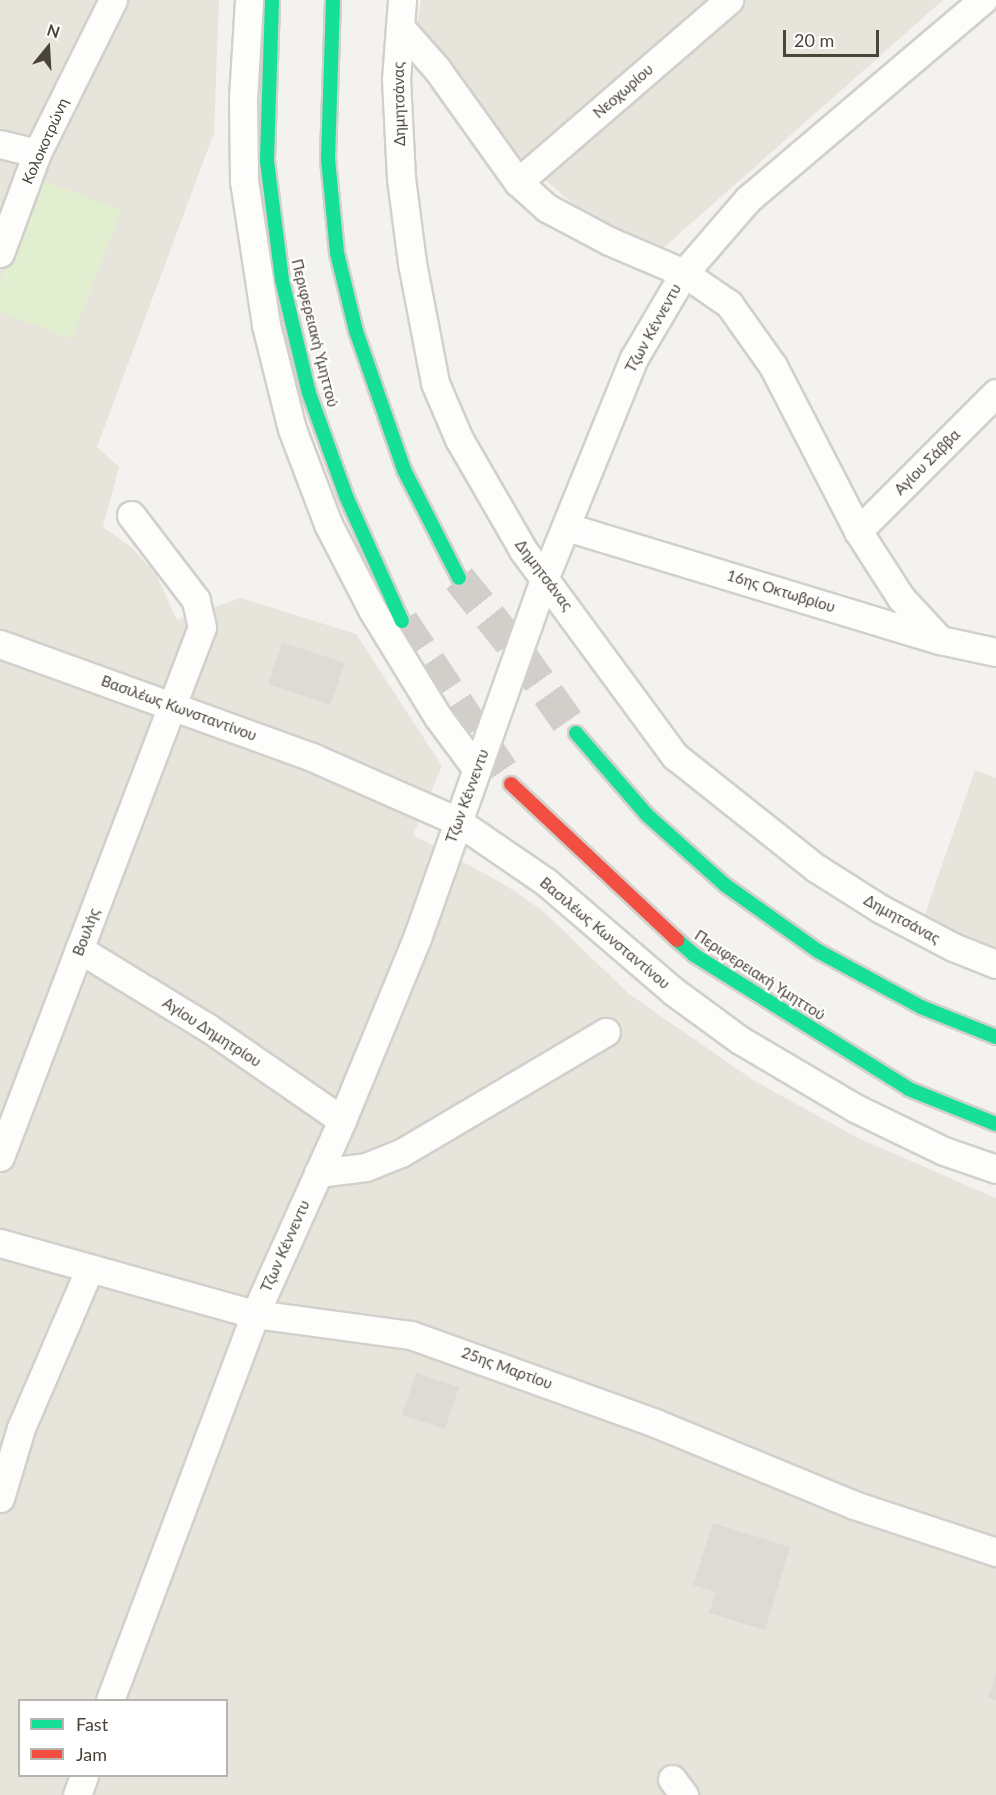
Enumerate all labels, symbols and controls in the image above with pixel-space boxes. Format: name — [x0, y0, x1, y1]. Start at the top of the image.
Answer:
north arrow — [18, 18, 78, 78]
scale bar — [786, 18, 882, 56]
text: N — [45, 19, 63, 41]
text: 20 m — [794, 29, 834, 51]
street label: Νεοχωρίου — [589, 60, 657, 122]
street label: Δημητσάνας — [389, 62, 409, 146]
street label: Κολοκοτρώνη — [18, 95, 72, 187]
street label: Περιφερειακή Υμηττού — [288, 257, 342, 409]
street label: Τζων Κέννεντυ — [621, 281, 685, 375]
street label: Αγίου Σάββα — [890, 425, 964, 499]
street label: Δημητσάνας — [512, 536, 576, 614]
street label: 16ης Οκτωβρίου — [725, 566, 837, 616]
street label: Βασιλέως Κωνσταντίνου — [99, 671, 259, 745]
street label: Τζων Κέννεντυ — [442, 747, 492, 845]
street label: Βασιλέως Κωνσταντίνου — [536, 873, 674, 993]
street label: Δημητσάνας — [861, 891, 943, 947]
street label: Βουλής — [69, 906, 103, 958]
street label: Περιφερειακή Υμηττού — [691, 926, 829, 1024]
street label: Αγίου Δημητρίου — [159, 993, 265, 1071]
street label: Τζων Κέννεντυ — [257, 1197, 313, 1295]
street label: 25ης Μαρτίου — [459, 1343, 555, 1393]
legend — [18, 1699, 228, 1777]
text: Fast — [76, 1713, 108, 1735]
text: Jam — [76, 1743, 107, 1765]

